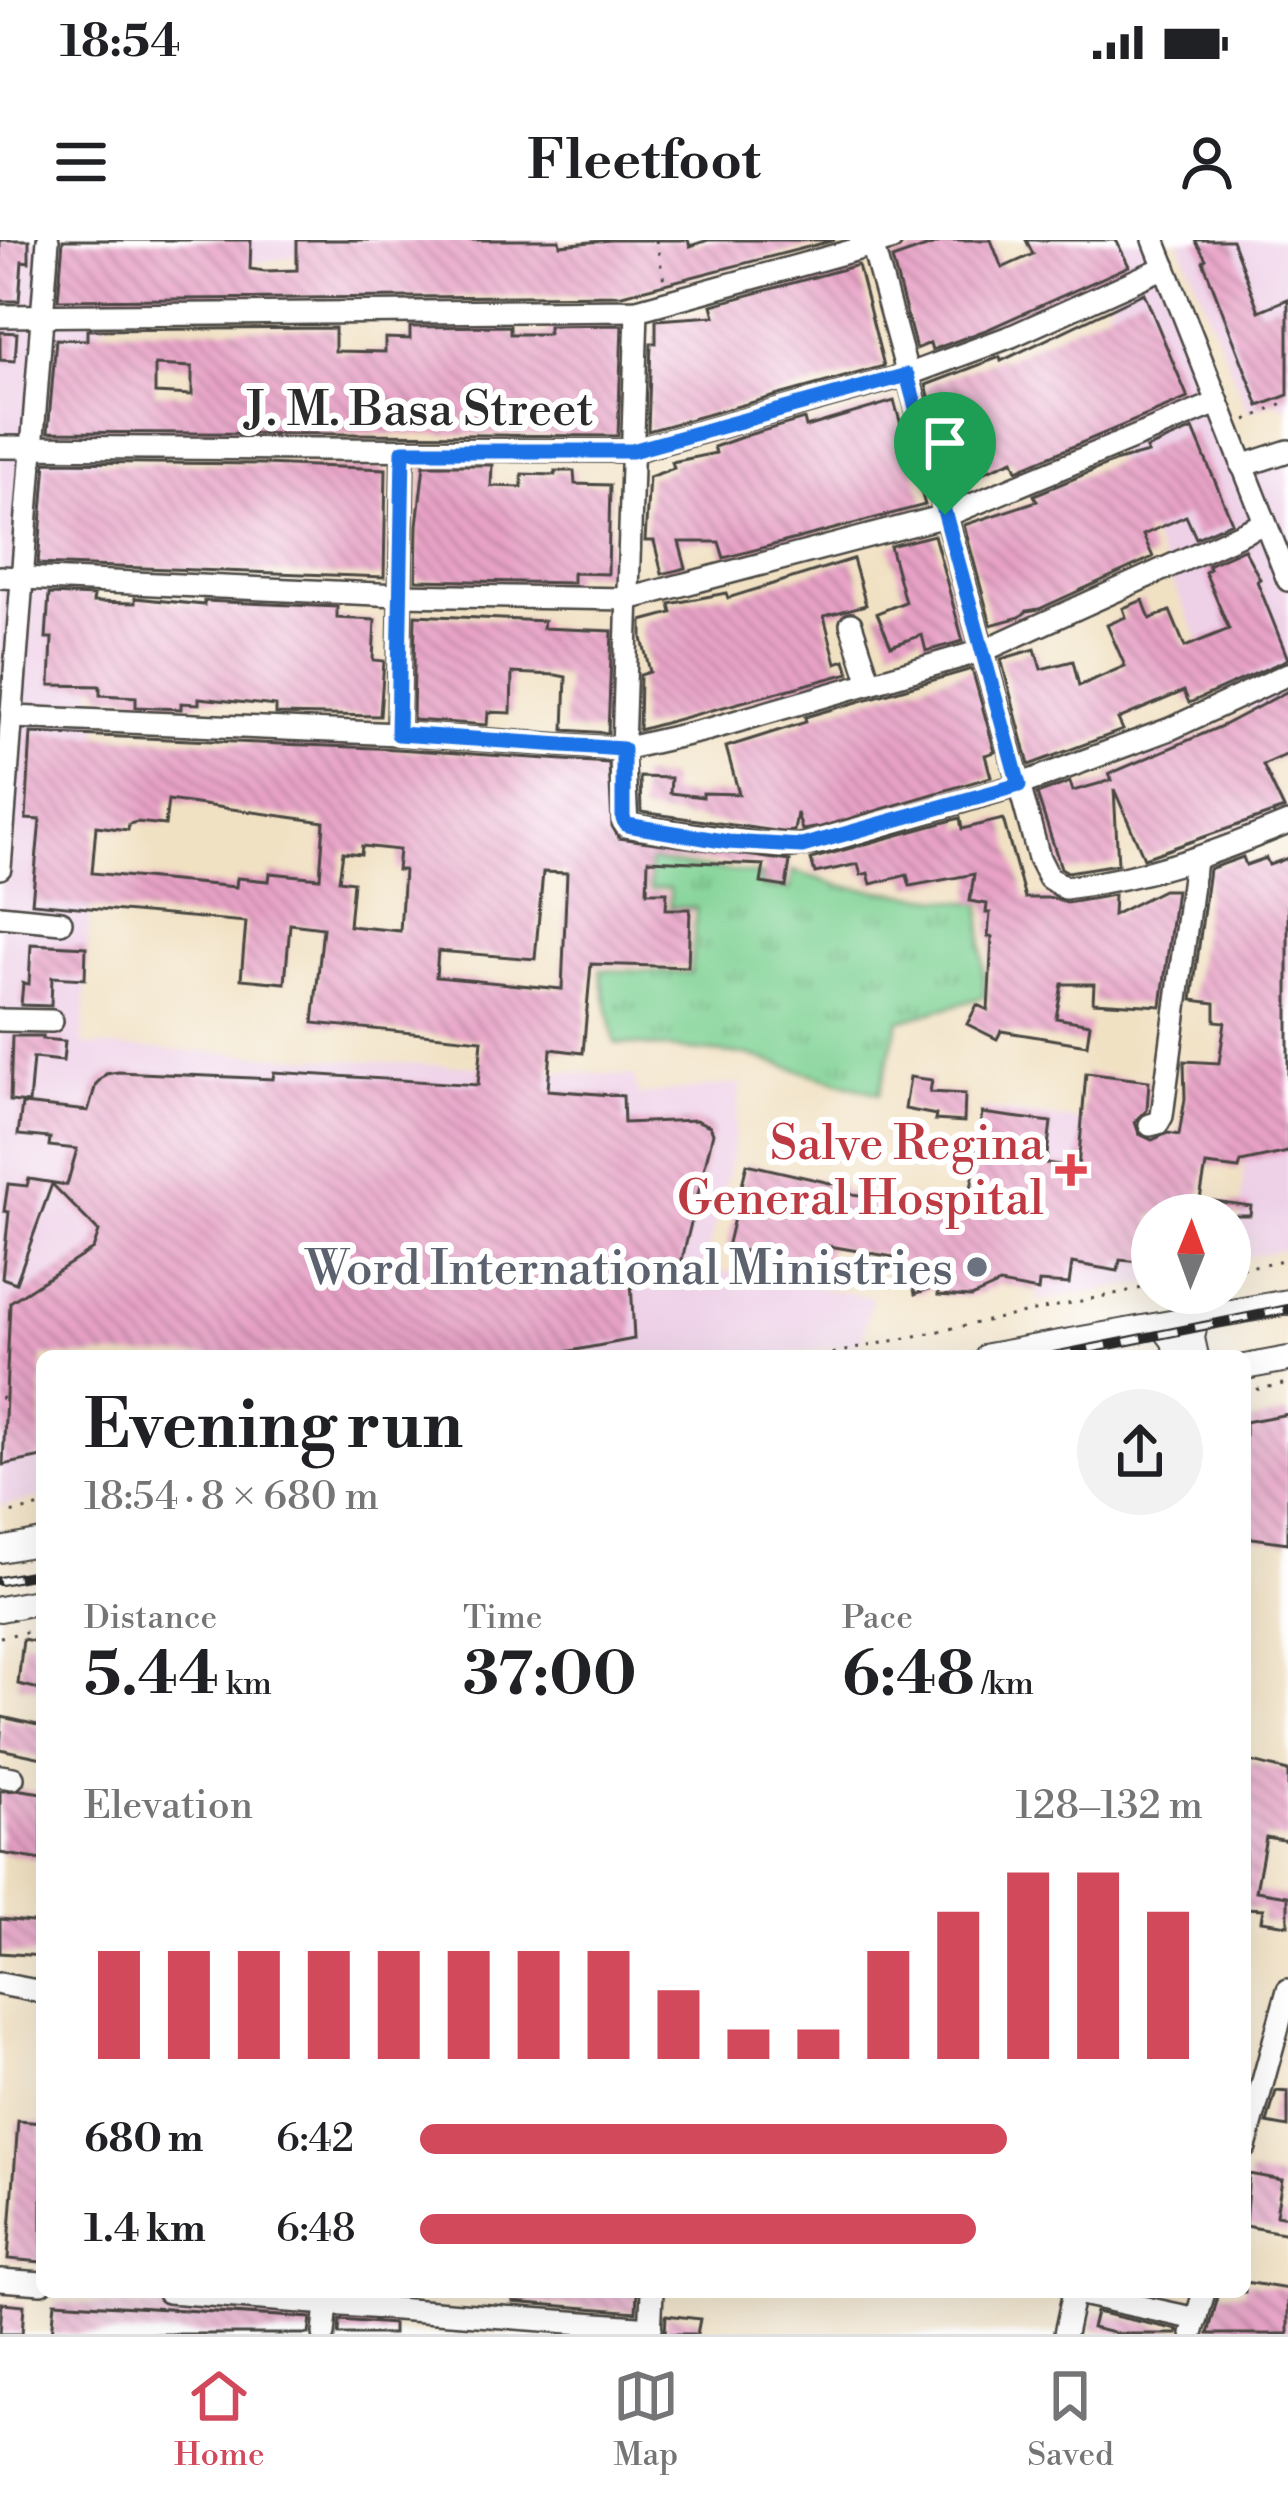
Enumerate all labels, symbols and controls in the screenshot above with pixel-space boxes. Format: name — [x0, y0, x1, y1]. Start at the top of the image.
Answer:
text: 18:54 — [60, 14, 181, 71]
text: Fleetfoot — [527, 128, 761, 196]
icon: menu — [48, 129, 114, 195]
icon: person — [1174, 129, 1240, 195]
street label: J. M. Basa Street — [243, 381, 593, 441]
pin — [894, 392, 996, 515]
icon: arrive — [912, 410, 978, 476]
place label: Salve Regina General Hospital — [677, 1115, 1045, 1230]
marker: Salve Regina General Hospital — [1055, 1154, 1087, 1186]
north arrow — [1131, 1194, 1251, 1314]
map controls — [1131, 1194, 1251, 1314]
place label: Word International Ministries — [303, 1240, 953, 1300]
marker: Word International Ministries — [964, 1254, 990, 1280]
text: Evening run — [84, 1386, 463, 1469]
button: share — [1077, 1389, 1203, 1515]
text: 18:54 · 8 × 680 m — [84, 1473, 379, 1522]
text: Distance — [84, 1598, 217, 1639]
text: Time — [463, 1598, 542, 1639]
text: Pace — [842, 1598, 913, 1639]
text: 5.44 — [84, 1639, 219, 1714]
text: 37:00 — [463, 1639, 637, 1714]
text: 6:48 — [842, 1639, 975, 1714]
text: km — [219, 1664, 272, 1705]
text: /km — [975, 1664, 1034, 1705]
text: Elevation — [84, 1782, 253, 1831]
text: 128–132 m — [1016, 1782, 1203, 1831]
text: 680 m — [84, 2115, 204, 2164]
text: 6:42 — [276, 2115, 354, 2164]
text: 1.4 km — [84, 2205, 206, 2254]
text: 6:48 — [276, 2205, 356, 2254]
tab: Home — [174, 2363, 265, 2476]
tab: Map — [613, 2363, 679, 2476]
tab: Saved — [1027, 2363, 1114, 2476]

